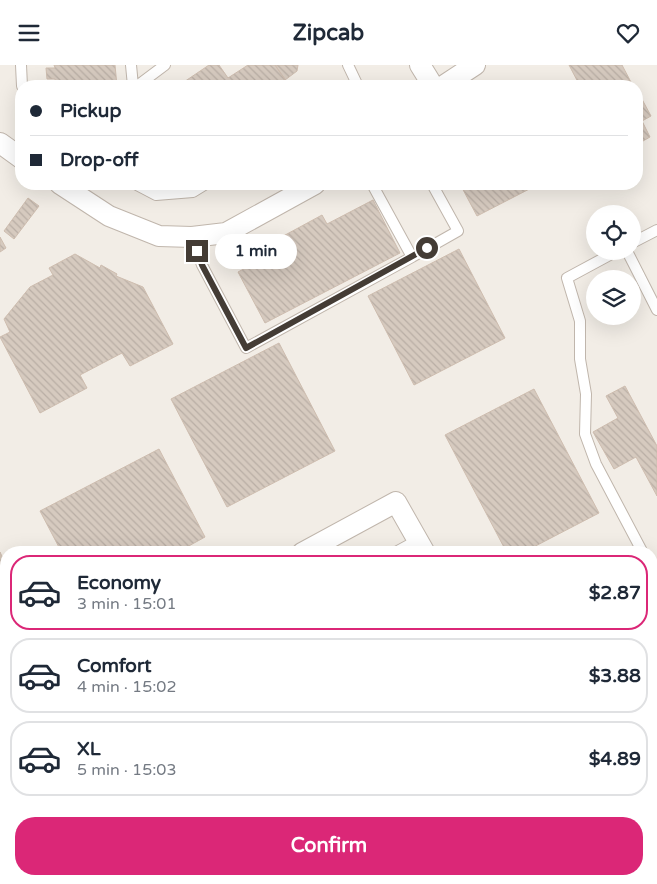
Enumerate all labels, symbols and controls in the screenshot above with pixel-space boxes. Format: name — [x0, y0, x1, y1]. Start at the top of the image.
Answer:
icon: menu — [15, 19, 43, 47]
icon: heart — [614, 19, 642, 47]
text: Zipcab — [293, 20, 364, 46]
text: Pickup — [60, 100, 121, 122]
text: Drop-off — [60, 149, 139, 171]
map controls — [586, 205, 641, 325]
button: locate — [586, 205, 641, 260]
callout: 1 min — [214, 233, 297, 269]
route start — [416, 237, 438, 259]
route end — [186, 240, 208, 262]
text: 1 min — [235, 241, 277, 261]
button: layers — [586, 270, 641, 325]
icon: car — [17, 570, 62, 615]
text: Economy — [77, 572, 161, 594]
text: $2.87 — [589, 582, 641, 604]
text: 3 min · 15:01 — [77, 594, 176, 614]
icon: car — [17, 653, 62, 698]
text: Comfort — [77, 655, 151, 677]
text: $3.88 — [589, 665, 641, 687]
text: 4 min · 15:02 — [77, 677, 176, 697]
icon: car — [17, 736, 62, 781]
text: XL — [77, 738, 101, 760]
text: $4.89 — [589, 748, 641, 770]
text: 5 min · 15:03 — [77, 760, 176, 780]
button: Confirm — [15, 817, 643, 875]

